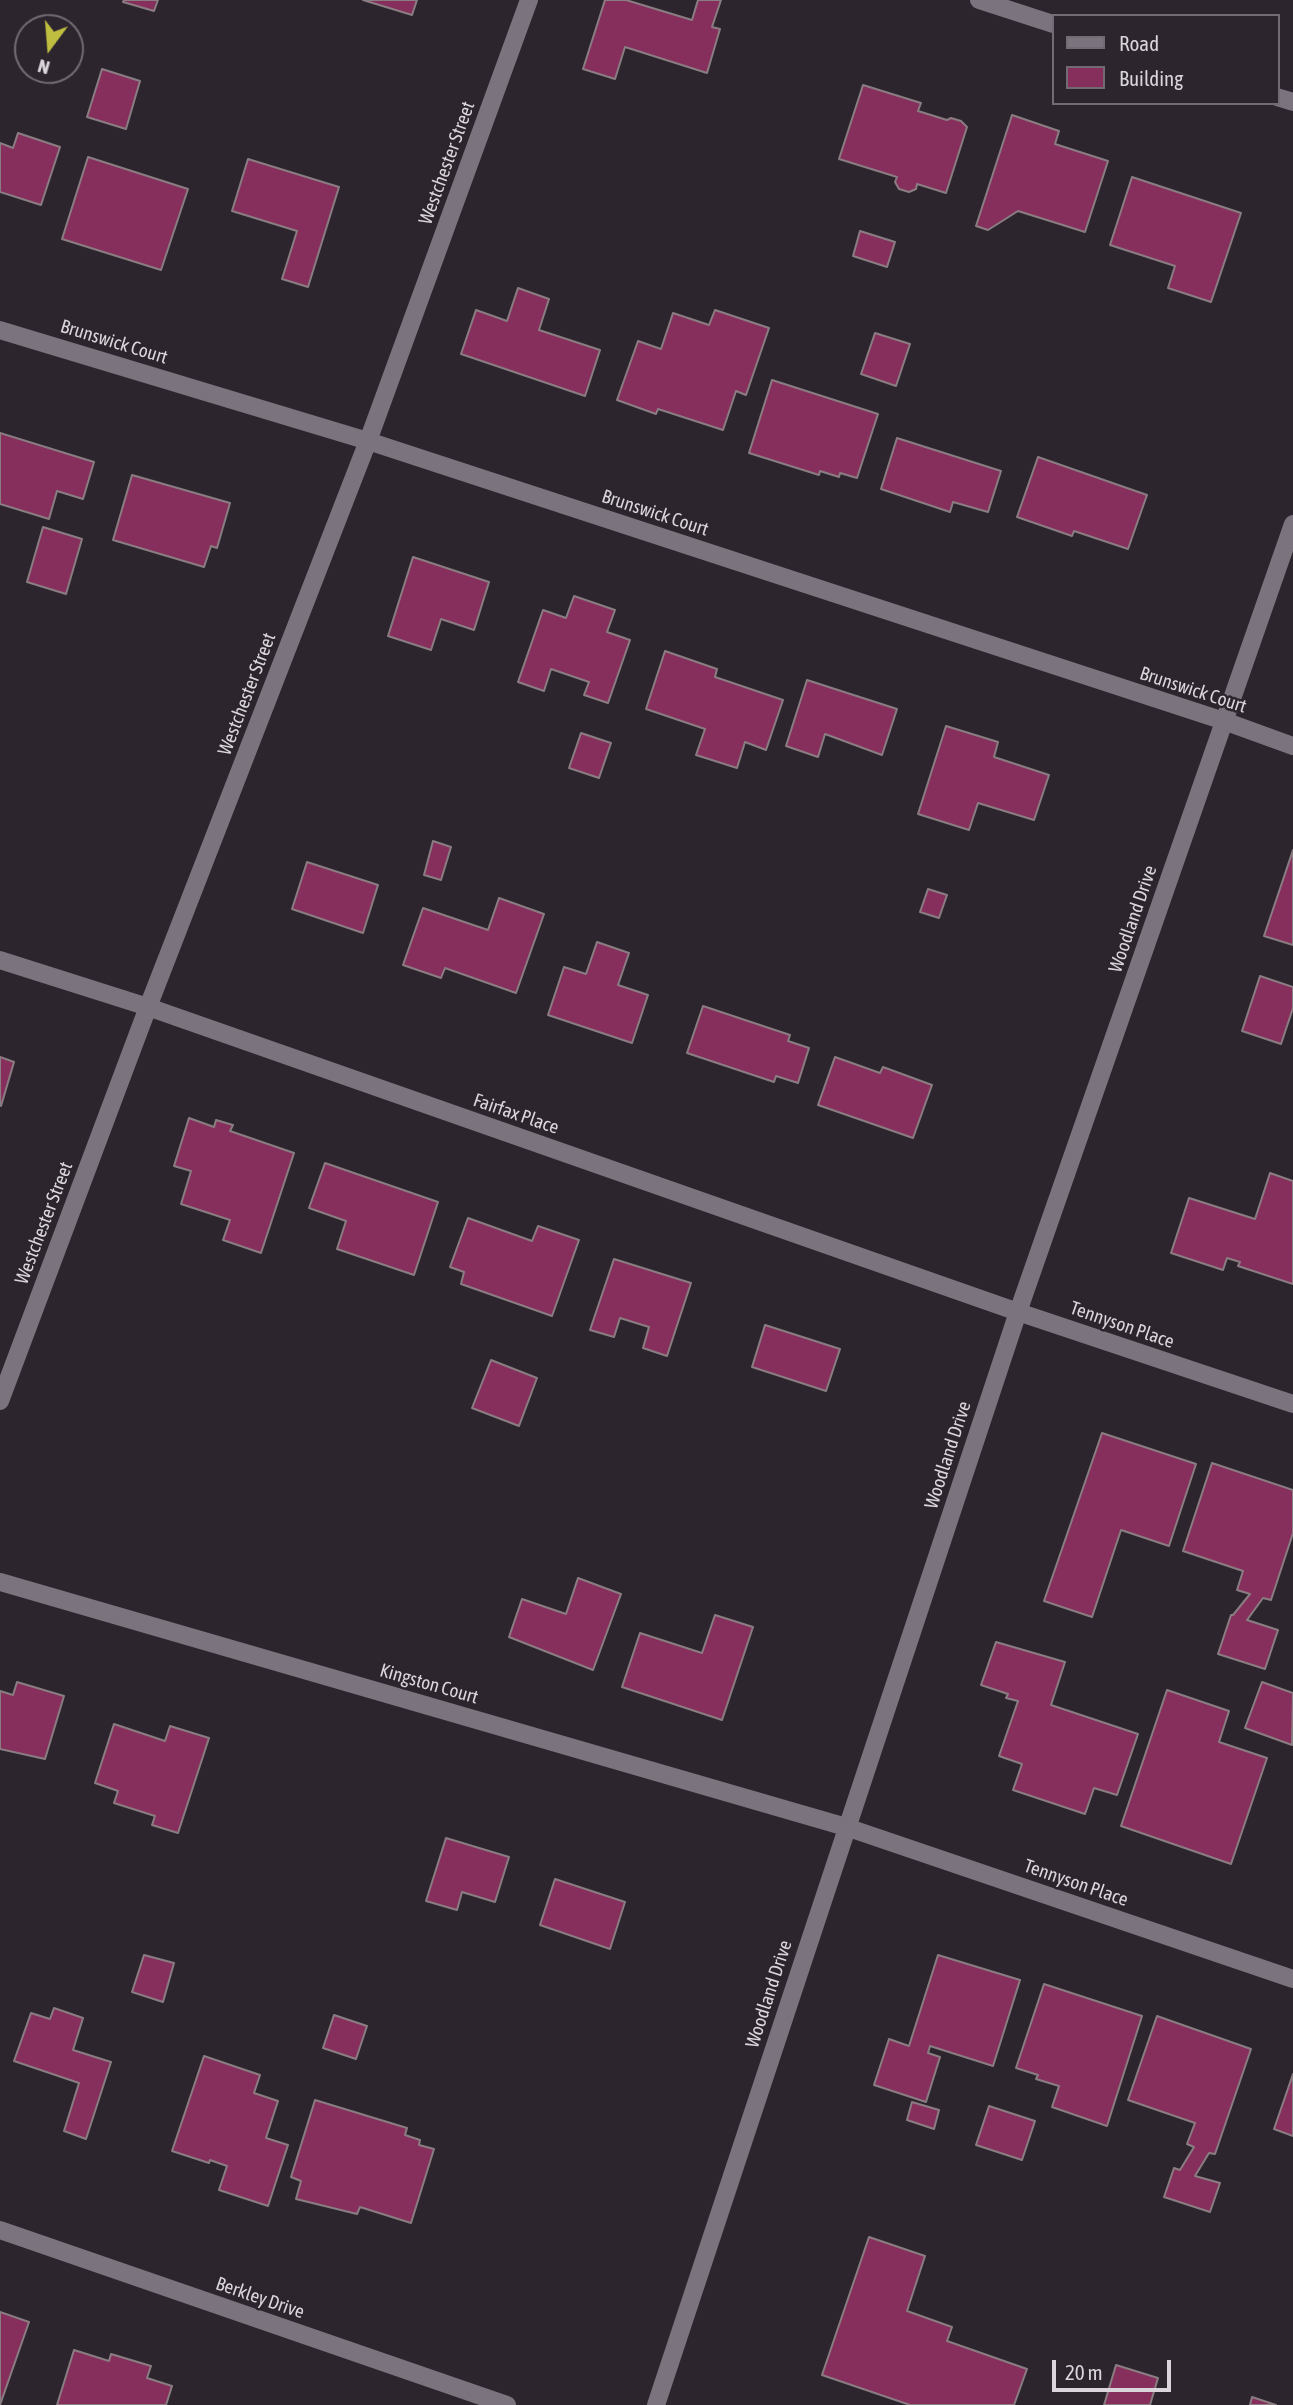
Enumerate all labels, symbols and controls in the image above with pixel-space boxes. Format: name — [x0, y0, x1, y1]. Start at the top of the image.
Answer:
north arrow — [14, 14, 84, 84]
legend — [1052, 14, 1279, 105]
text: Road — [1119, 31, 1159, 55]
text: N — [35, 55, 52, 79]
text: Building — [1119, 66, 1183, 90]
street label: Westchester Street — [414, 98, 480, 228]
street label: Brunswick Court — [58, 315, 170, 369]
street label: Brunswick Court — [599, 485, 711, 541]
street label: Westchester Street — [213, 630, 281, 758]
street label: Brunswick Court — [1137, 662, 1249, 718]
street label: Woodland Drive — [1104, 863, 1162, 975]
street label: Fairfax Place — [470, 1089, 562, 1139]
street label: Westchester Street — [10, 1159, 78, 1287]
street label: Tennyson Place — [1067, 1297, 1177, 1353]
street label: Woodland Drive — [920, 1398, 976, 1512]
street label: Kingston Court — [377, 1659, 481, 1709]
street label: Tennyson Place — [1021, 1855, 1131, 1911]
street label: Woodland Drive — [741, 1937, 797, 2051]
street label: Berkley Drive — [213, 2272, 307, 2324]
scale bar — [1055, 2346, 1174, 2390]
text: 20 m — [1065, 2360, 1103, 2384]

